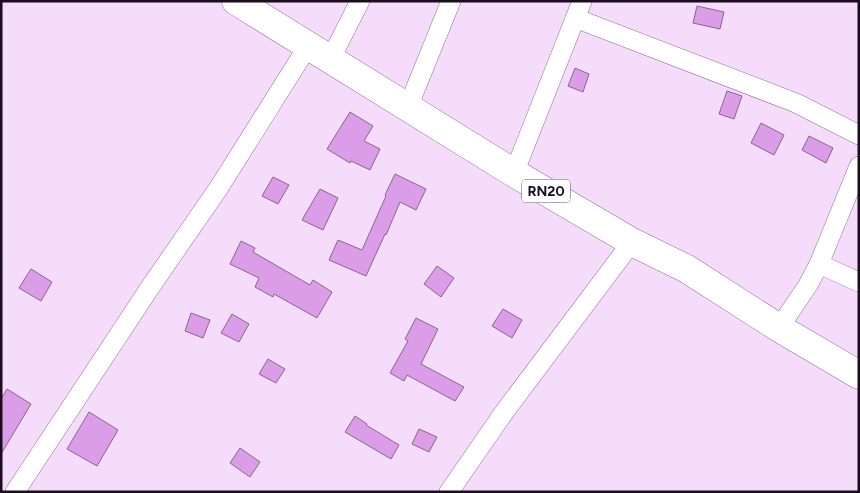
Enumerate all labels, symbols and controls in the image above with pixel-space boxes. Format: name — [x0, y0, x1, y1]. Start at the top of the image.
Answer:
road number: RN20 — [522, 180, 570, 202]

